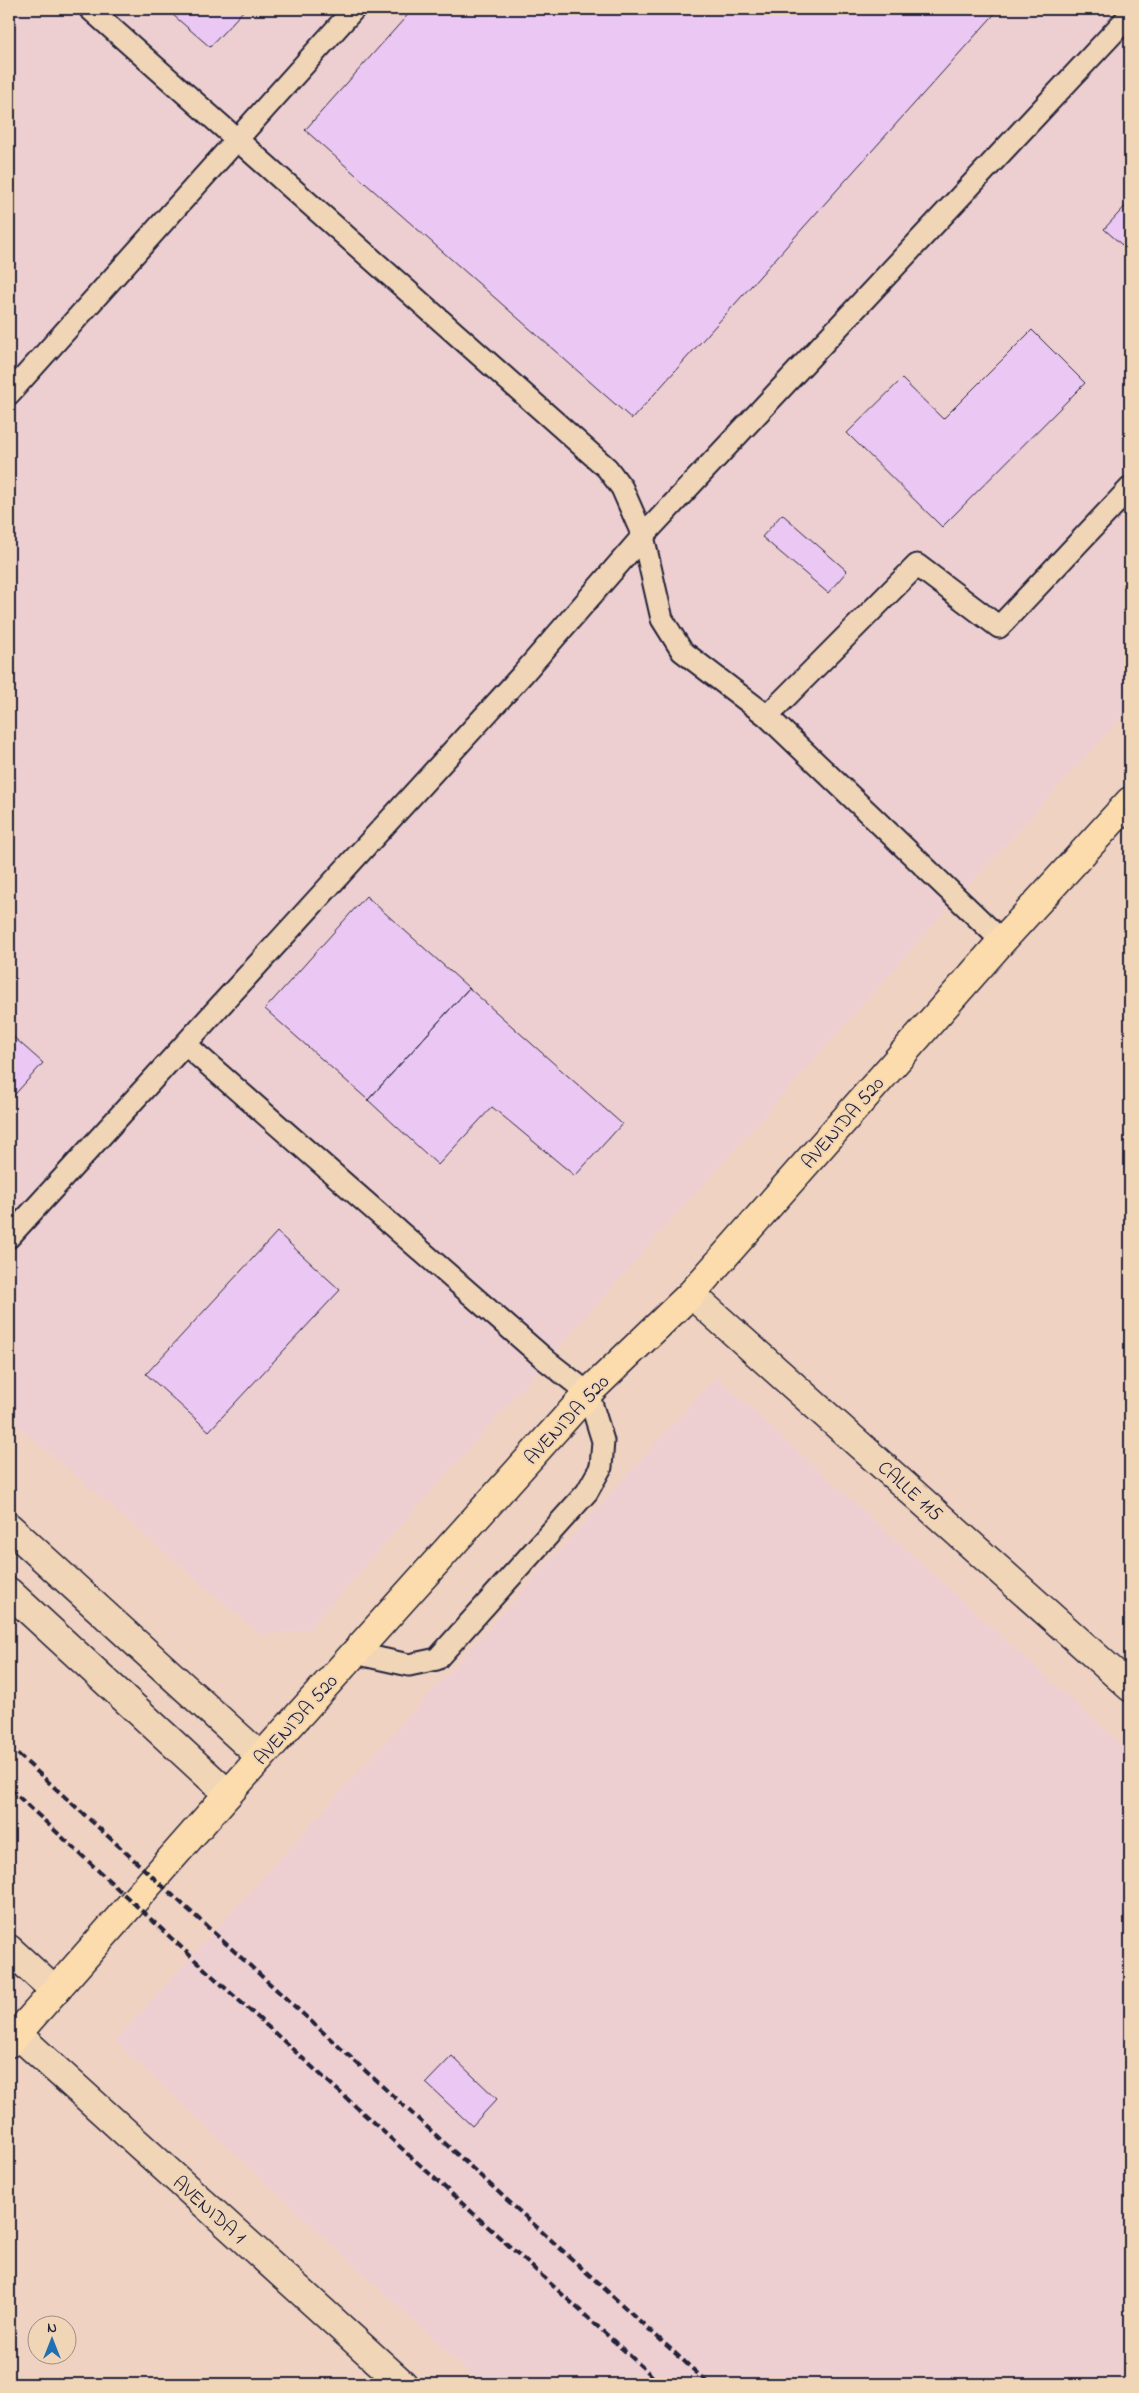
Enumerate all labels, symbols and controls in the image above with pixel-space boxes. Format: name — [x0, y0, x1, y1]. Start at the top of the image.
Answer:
street label: AVENIDA 520 — [796, 1071, 892, 1176]
street label: AVENIDA 520 — [518, 1369, 618, 1472]
street label: CALLE 115 — [870, 1455, 949, 1529]
street label: AVENIDA 520 — [248, 1668, 346, 1773]
street label: AVENIDA 1 — [165, 2170, 252, 2252]
north arrow — [28, 2316, 78, 2366]
text: N — [47, 2318, 57, 2339]

